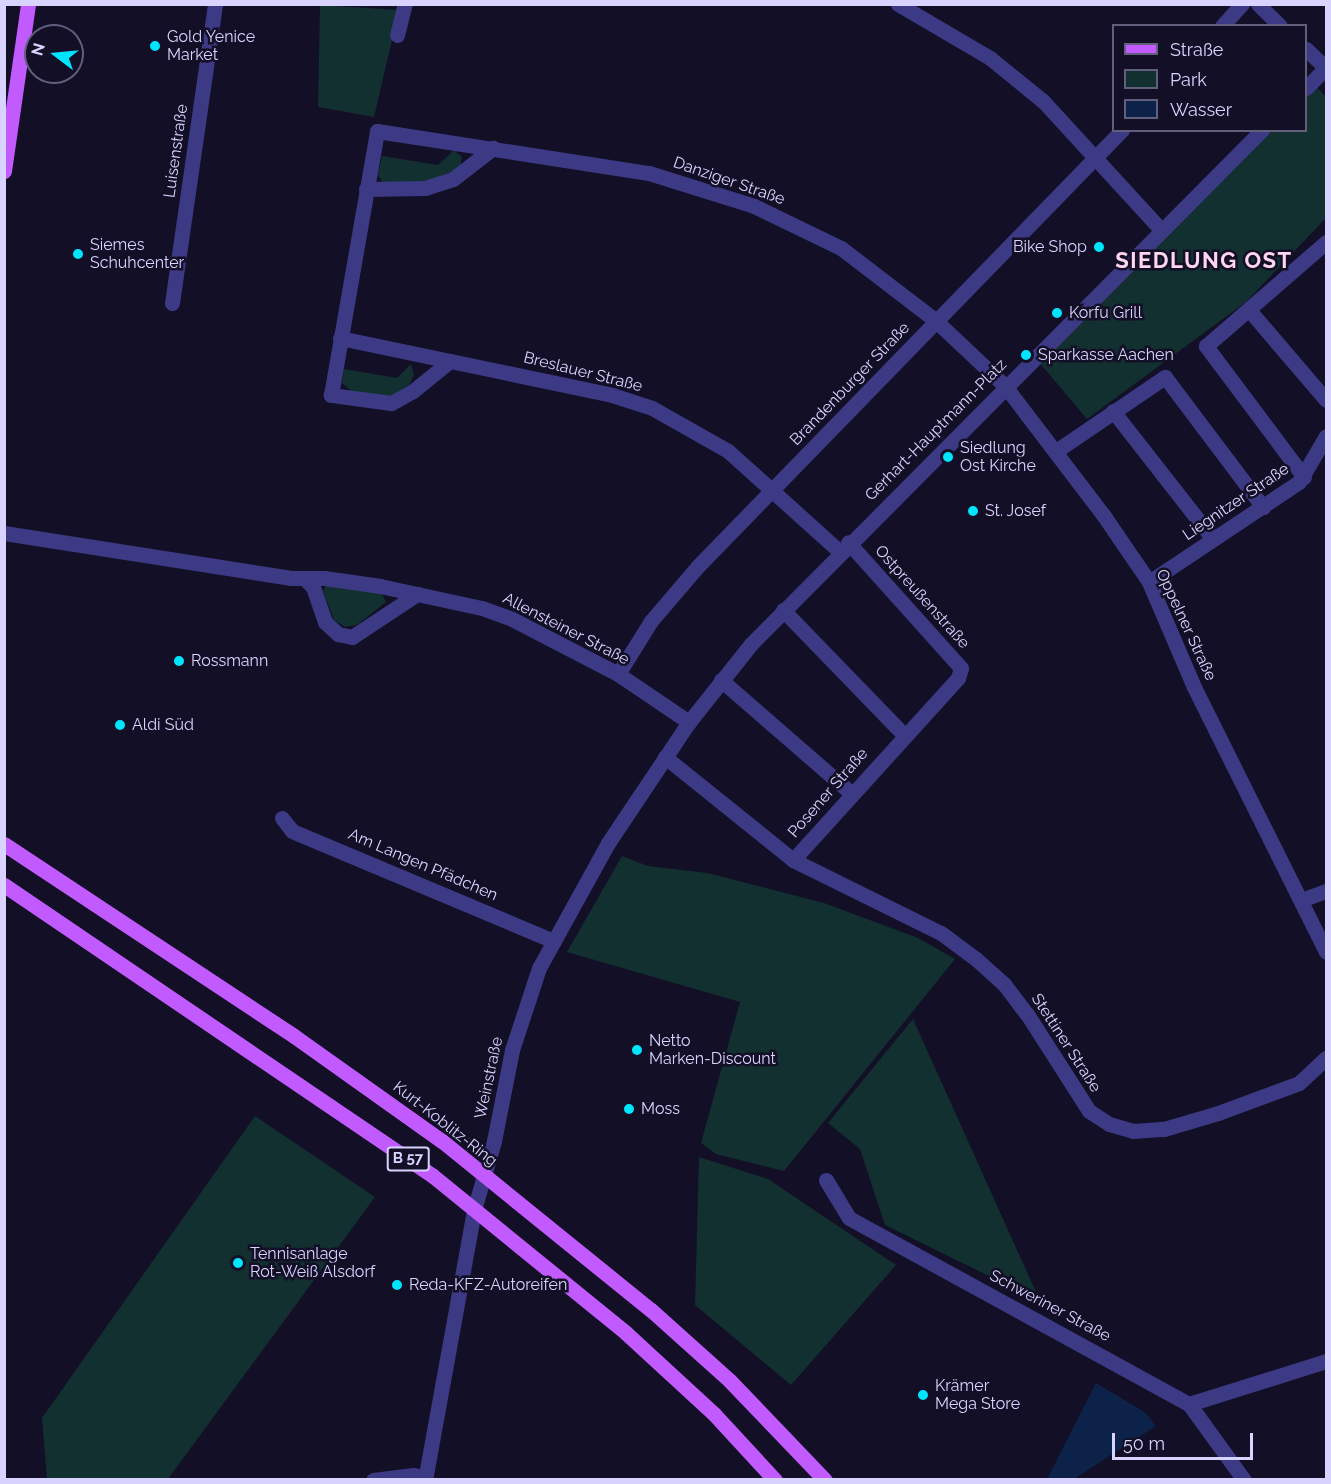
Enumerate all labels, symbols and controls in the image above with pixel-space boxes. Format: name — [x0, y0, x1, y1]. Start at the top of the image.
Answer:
north arrow — [24, 24, 84, 84]
legend — [1112, 24, 1307, 132]
place label: Gold Yenice Market — [167, 27, 256, 65]
marker: Gold Yenice Market — [148, 39, 162, 53]
text: Straße — [1170, 39, 1223, 60]
text: N — [27, 41, 49, 58]
text: Park — [1170, 69, 1207, 90]
text: Wasser — [1170, 99, 1232, 120]
street label: Luisenstraße — [160, 103, 192, 199]
street label: Danziger Straße — [670, 153, 788, 209]
place label: Siemes Schuhcenter — [90, 235, 184, 273]
place label: Bike Shop — [1013, 237, 1087, 257]
marker: Bike Shop — [1092, 240, 1106, 254]
marker: Siemes Schuhcenter — [71, 247, 85, 261]
district label: SIEDLUNG OST — [1115, 248, 1293, 274]
place label: Korfu Grill — [1069, 303, 1142, 323]
marker: Korfu Grill — [1050, 306, 1064, 320]
street label: Brandenburger Straße — [786, 318, 914, 450]
place label: Sparkasse Aachen — [1038, 345, 1174, 365]
street label: Breslauer Straße — [521, 348, 645, 396]
marker: Sparkasse Aachen — [1019, 348, 1033, 362]
street label: Gerhart-Hauptmann-Platz — [861, 355, 1011, 505]
place label: Siedlung Ost Kirche — [960, 438, 1036, 476]
marker: Siedlung Ost Kirche — [941, 450, 955, 464]
street label: Liegnitzer Straße — [1179, 459, 1293, 545]
place label: St. Josef — [985, 501, 1046, 521]
marker: St. Josef — [966, 504, 980, 518]
street label: Ostpreußenstraße — [871, 541, 973, 653]
street label: Oppelner Straße — [1152, 566, 1220, 684]
street label: Allensteiner Straße — [499, 589, 633, 669]
place label: Rossmann — [191, 651, 268, 671]
marker: Rossmann — [172, 654, 186, 668]
place label: Aldi Süd — [132, 715, 194, 735]
marker: Aldi Süd — [113, 718, 127, 732]
street label: Posener Straße — [784, 744, 872, 842]
street label: Am Langen Pfädchen — [345, 825, 501, 905]
street label: Stettiner Straße — [1027, 990, 1105, 1096]
place label: Netto Marken-Discount — [649, 1031, 776, 1069]
street label: Weinstraße — [471, 1035, 507, 1121]
marker: Netto Marken-Discount — [630, 1043, 644, 1057]
street label: Kurt-Koblitz-Ring — [389, 1077, 501, 1171]
place label: Moss — [641, 1099, 680, 1119]
marker: Moss — [622, 1102, 636, 1116]
road number: B 57 — [386, 1147, 430, 1171]
place label: Tennisanlage Rot-Weiß Alsdorf — [250, 1244, 376, 1282]
marker: Tennisanlage Rot-Weiß Alsdorf — [231, 1256, 245, 1270]
street label: Schweriner Straße — [986, 1266, 1114, 1346]
place label: Reda-KFZ-Autoreifen — [409, 1275, 567, 1295]
marker: Reda-KFZ-Autoreifen — [390, 1278, 404, 1292]
place label: Krämer Mega Store — [935, 1376, 1020, 1414]
marker: Krämer Mega Store — [916, 1388, 930, 1402]
scale bar — [1115, 1421, 1256, 1459]
text: 50 m — [1123, 1433, 1165, 1454]

